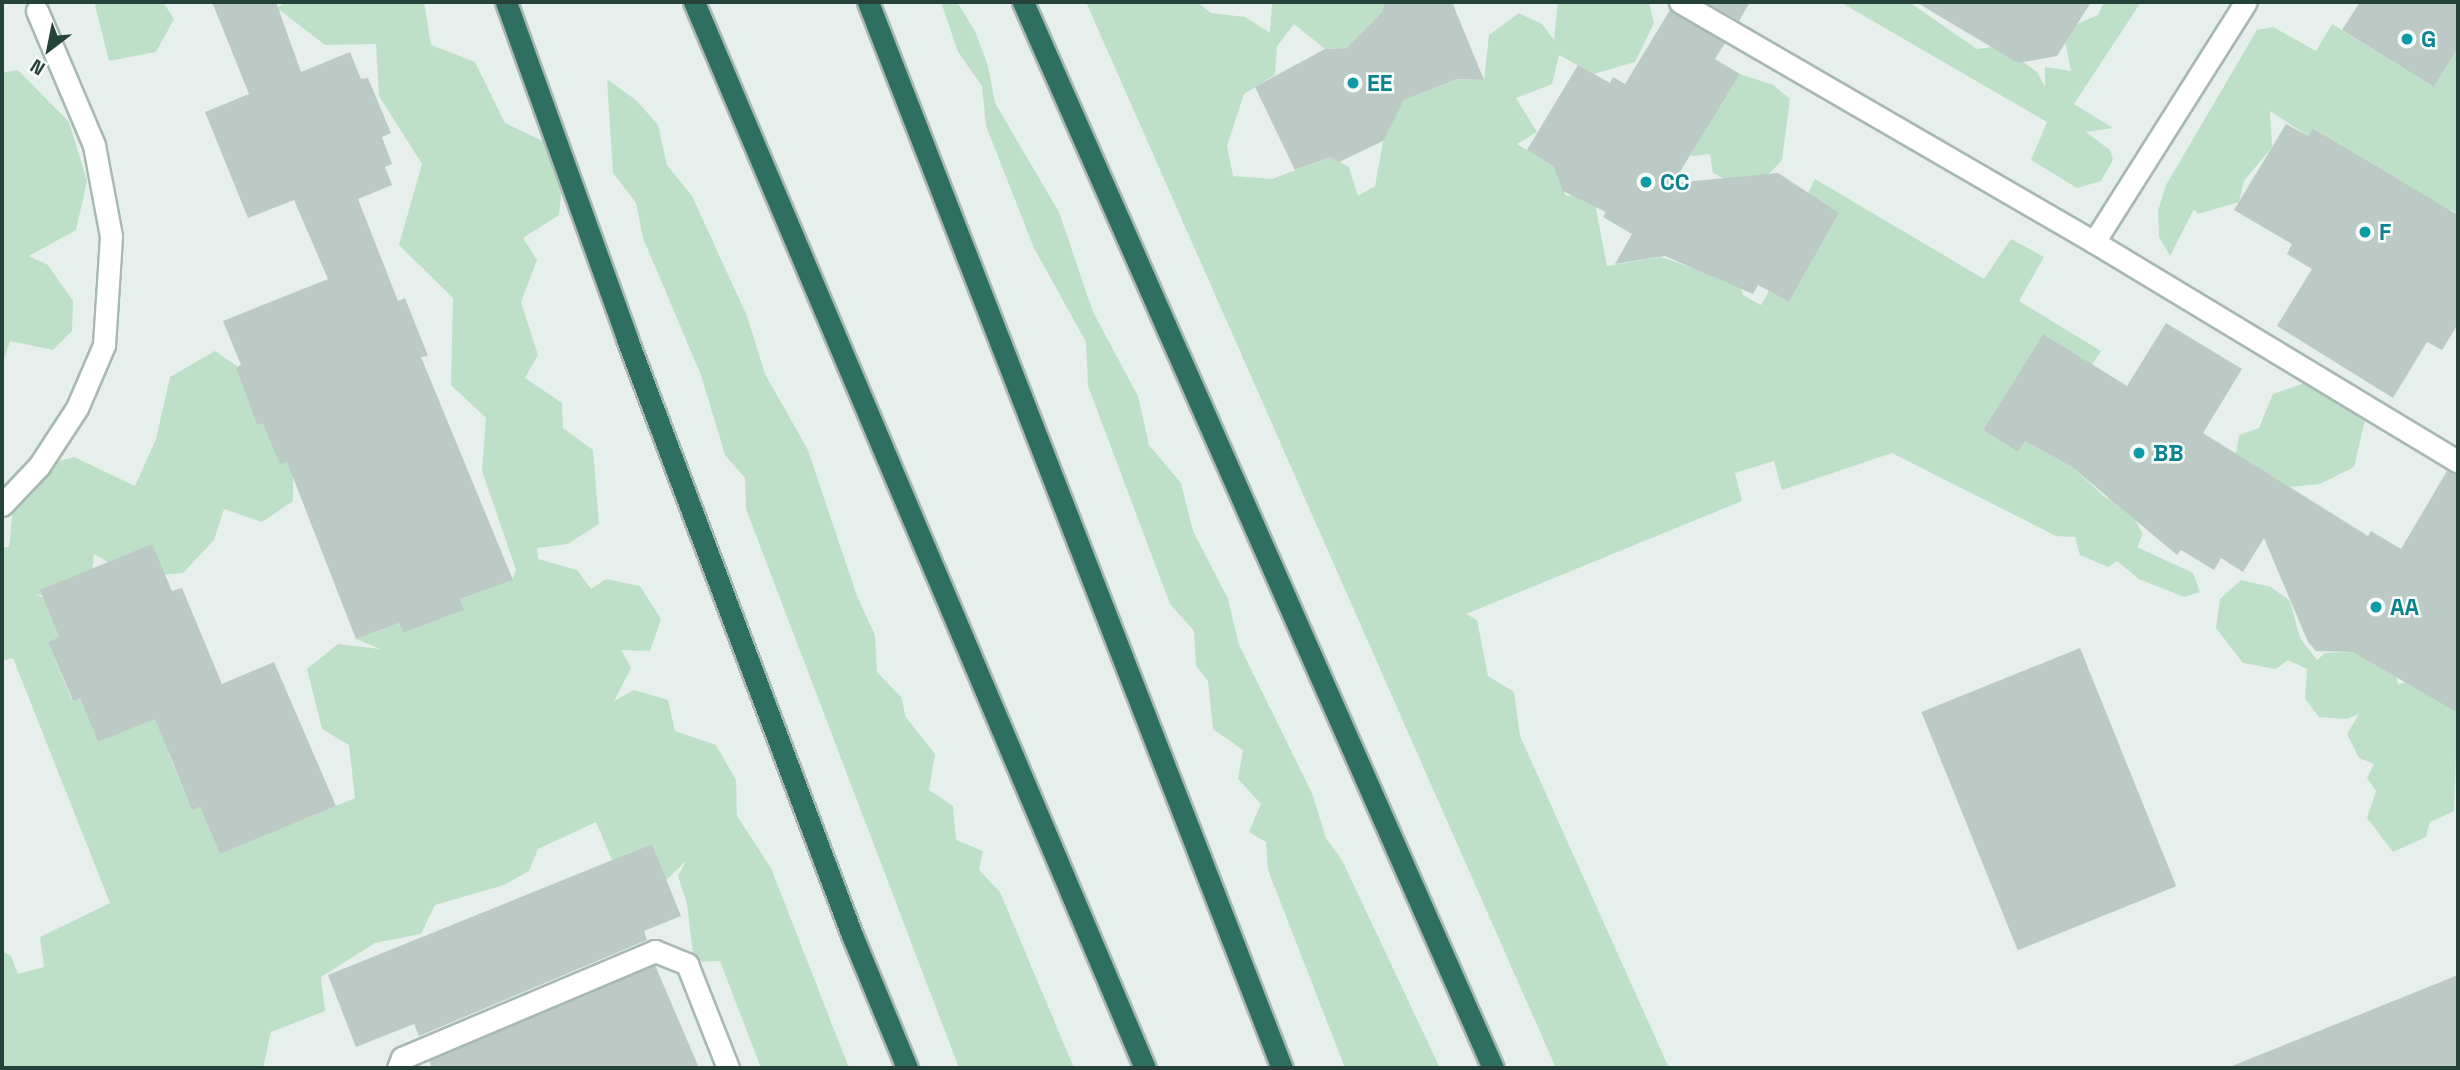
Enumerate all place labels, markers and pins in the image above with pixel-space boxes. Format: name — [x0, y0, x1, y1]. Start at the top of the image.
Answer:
place label: G — [2421, 25, 2436, 53]
marker: G — [2399, 31, 2415, 47]
place label: EE — [1367, 69, 1392, 97]
marker: EE — [1345, 75, 1361, 91]
place label: CC — [1660, 168, 1690, 196]
marker: CC — [1638, 174, 1654, 190]
place label: F — [2379, 218, 2391, 246]
marker: F — [2357, 224, 2373, 240]
place label: BB — [2153, 439, 2184, 467]
marker: BB — [2131, 445, 2147, 461]
place label: AA — [2390, 593, 2419, 621]
marker: AA — [2368, 599, 2384, 615]

